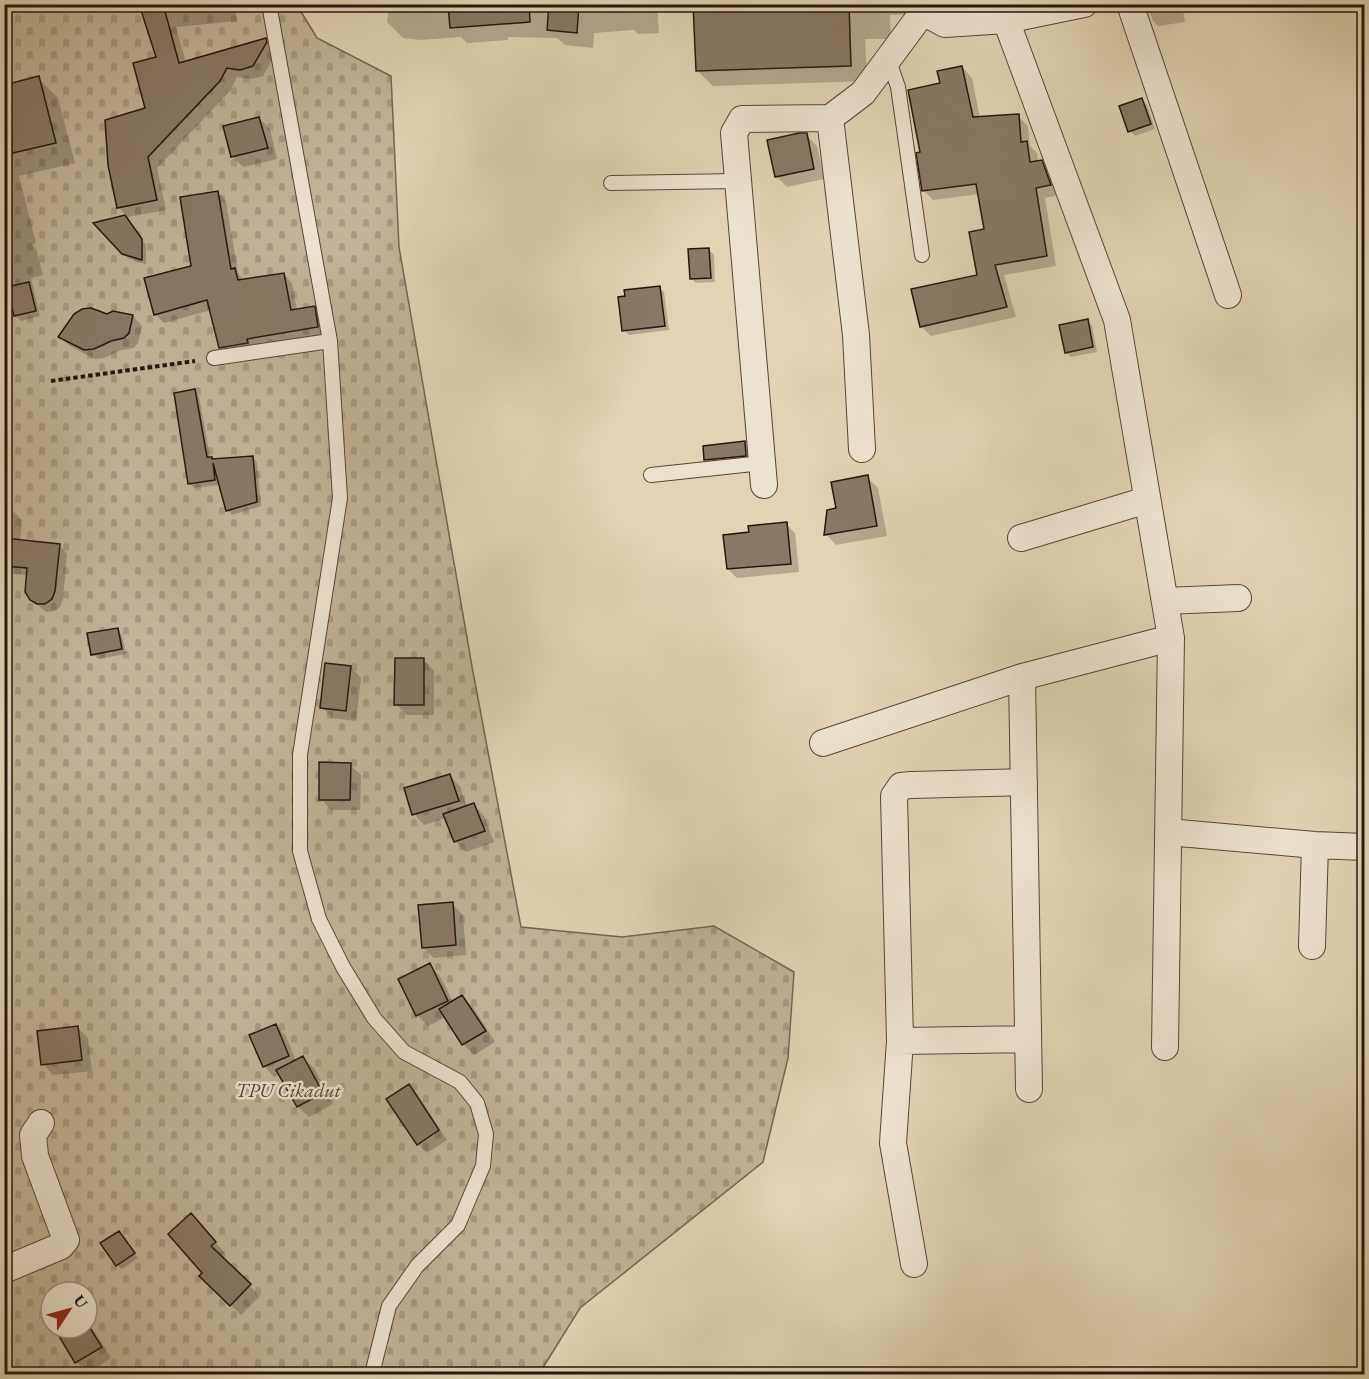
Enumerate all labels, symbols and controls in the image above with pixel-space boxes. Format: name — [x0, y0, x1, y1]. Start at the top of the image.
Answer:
park label: TPU Cikadut — [235, 1077, 342, 1103]
north arrow — [39, 1280, 99, 1340]
text: U — [69, 1290, 93, 1313]

